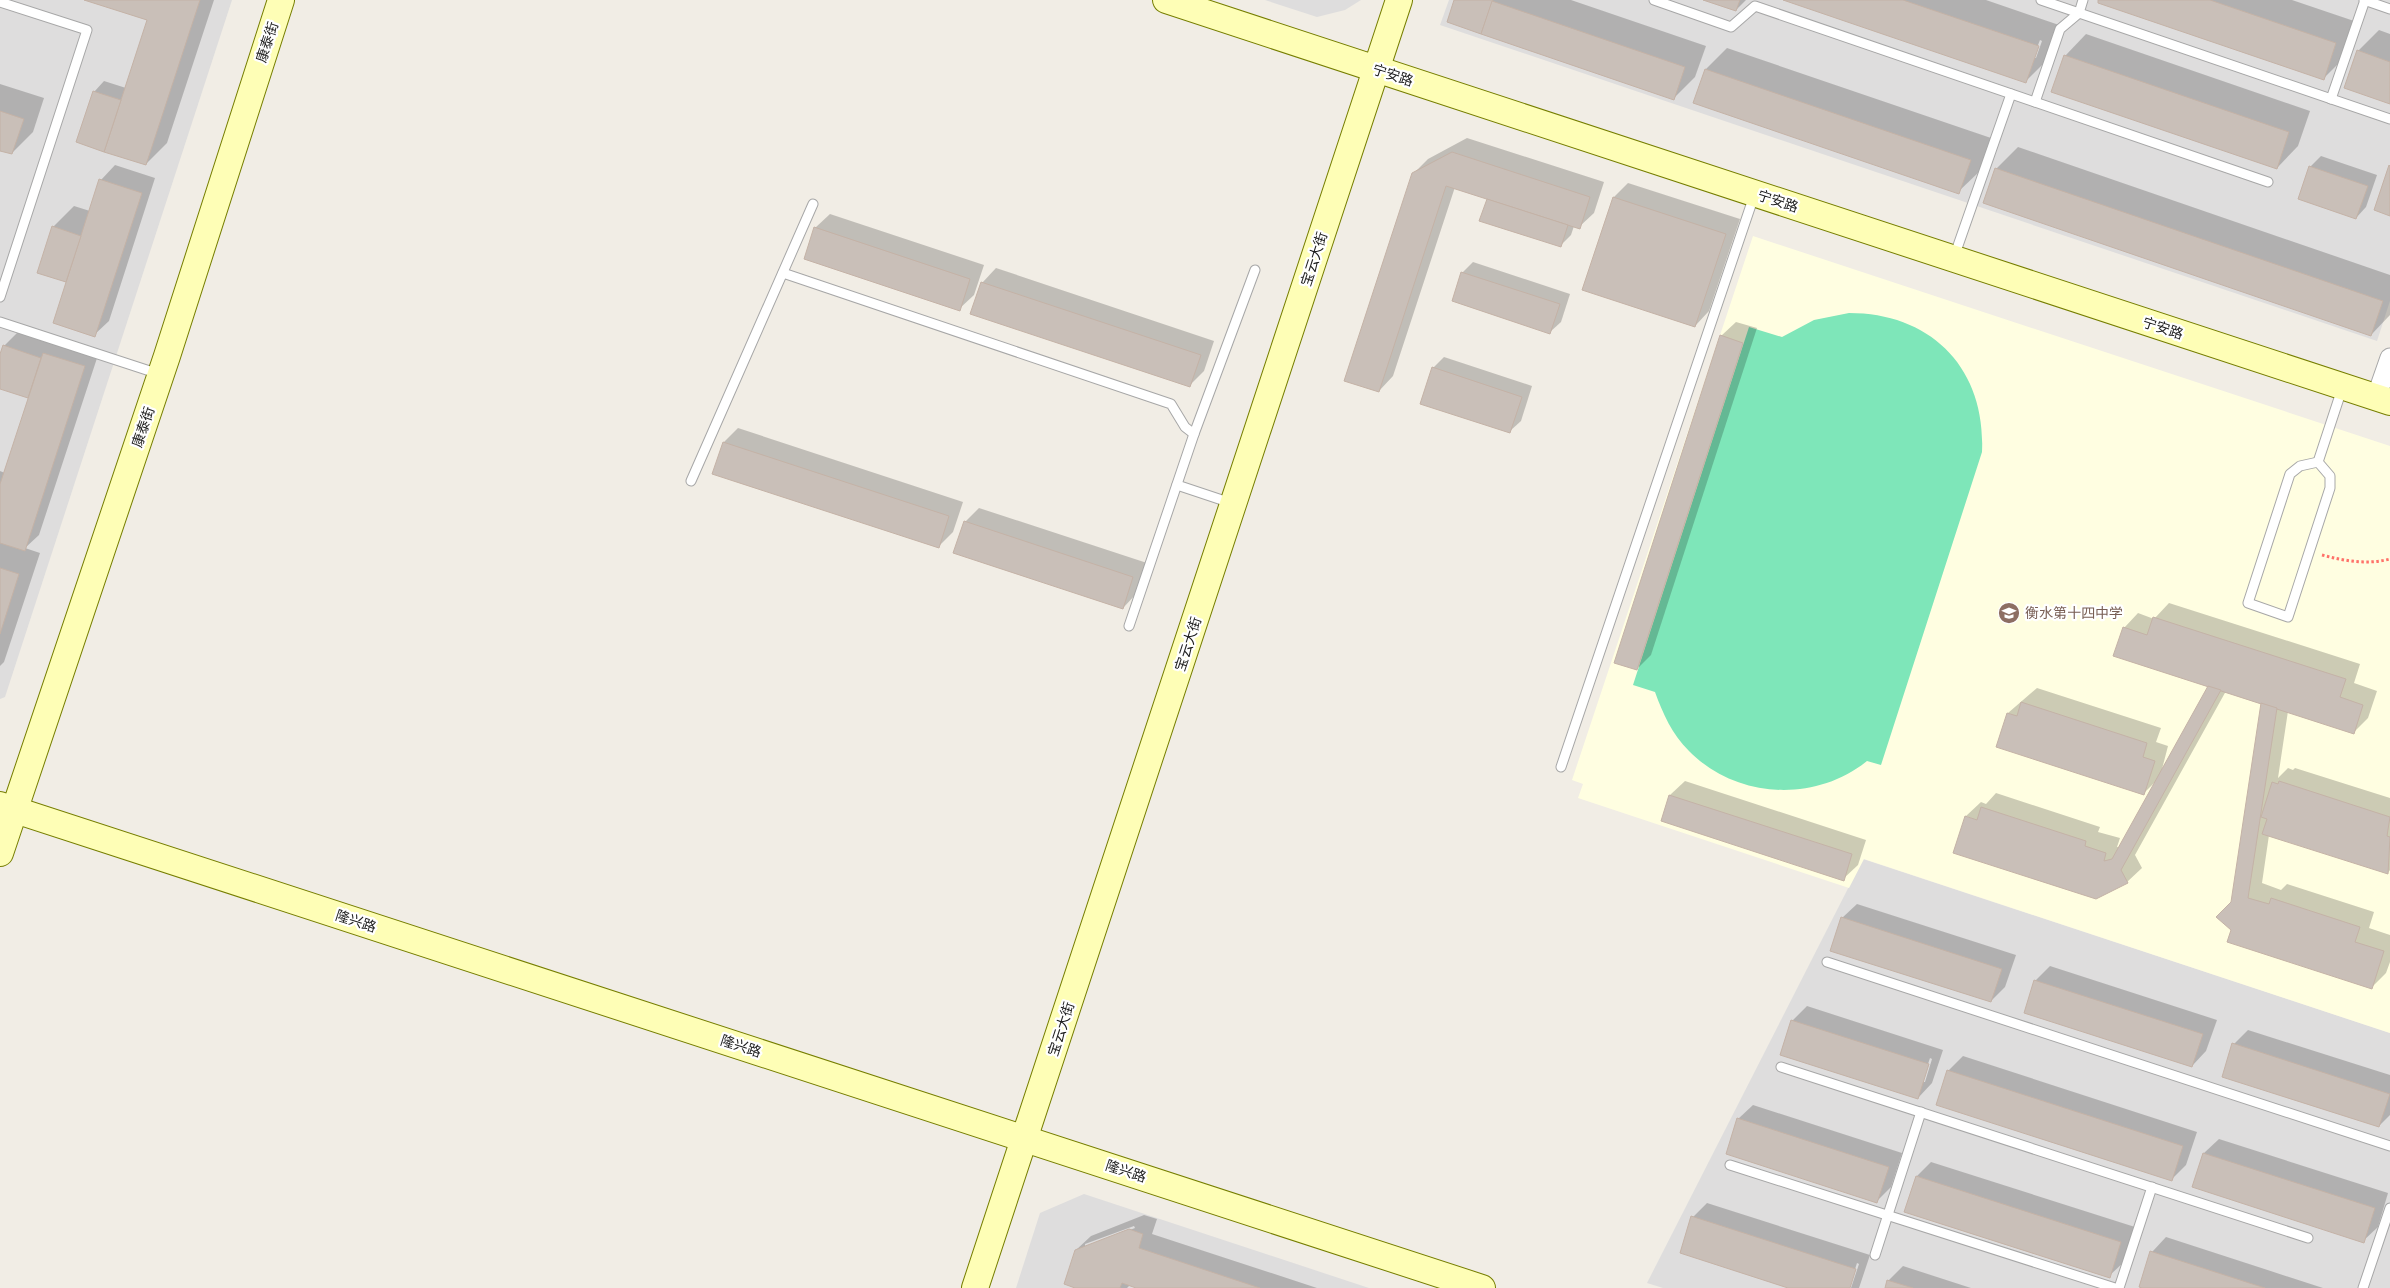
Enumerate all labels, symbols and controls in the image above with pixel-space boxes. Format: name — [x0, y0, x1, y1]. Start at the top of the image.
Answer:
street label: 康泰街 — [253, 20, 281, 64]
street label: 宁安路 — [1371, 61, 1415, 89]
street label: 宁安路 — [1756, 187, 1800, 215]
street label: 宝云大街 — [1298, 230, 1330, 288]
street label: 宁安路 — [2141, 314, 2185, 342]
street label: 康泰街 — [129, 405, 157, 449]
school or university icon: 衡水第十四中学 — [1997, 601, 2021, 625]
place label: 衡水第十四中学 — [2025, 605, 2123, 621]
street label: 宝云大街 — [1172, 615, 1204, 673]
street label: 隆兴路 — [334, 907, 378, 935]
street label: 宝云大街 — [1045, 1000, 1077, 1058]
street label: 隆兴路 — [719, 1032, 763, 1060]
street label: 隆兴路 — [1104, 1157, 1148, 1185]

